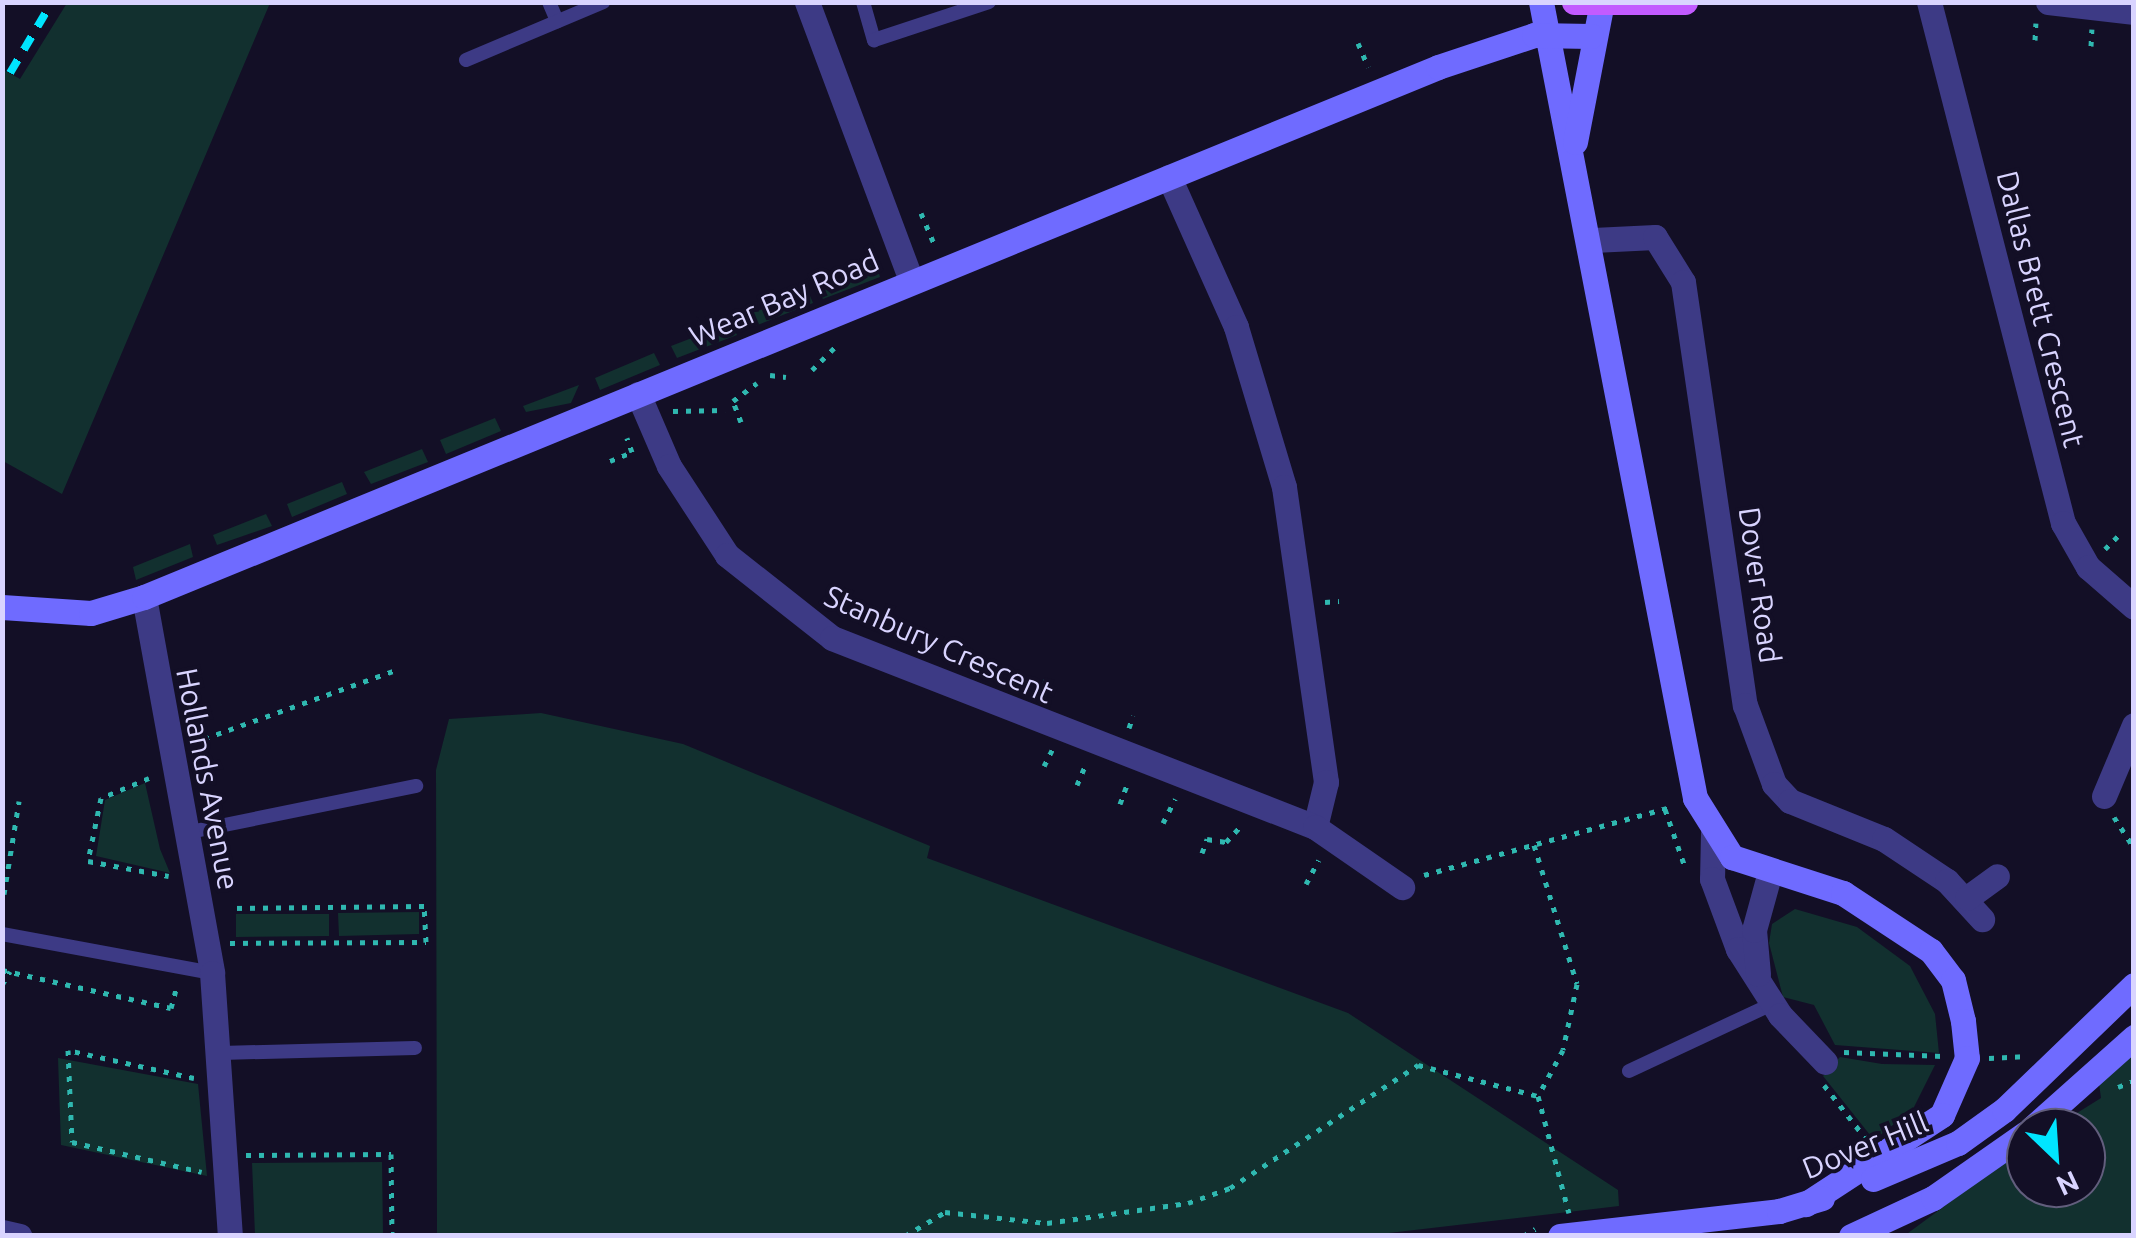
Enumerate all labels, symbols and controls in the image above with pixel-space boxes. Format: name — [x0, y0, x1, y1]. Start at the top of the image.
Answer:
street label: Dallas Brett Crescent — [1989, 167, 2093, 451]
street label: Wear Bay Road — [684, 242, 884, 354]
street label: Dover Road — [1731, 505, 1789, 665]
street label: Stanbury Crescent — [819, 577, 1059, 711]
street label: Hollands Avenue — [169, 665, 247, 893]
street label: Dover Hill — [1797, 1104, 1933, 1186]
north arrow — [2006, 1108, 2106, 1208]
text: N — [2052, 1165, 2084, 1202]

